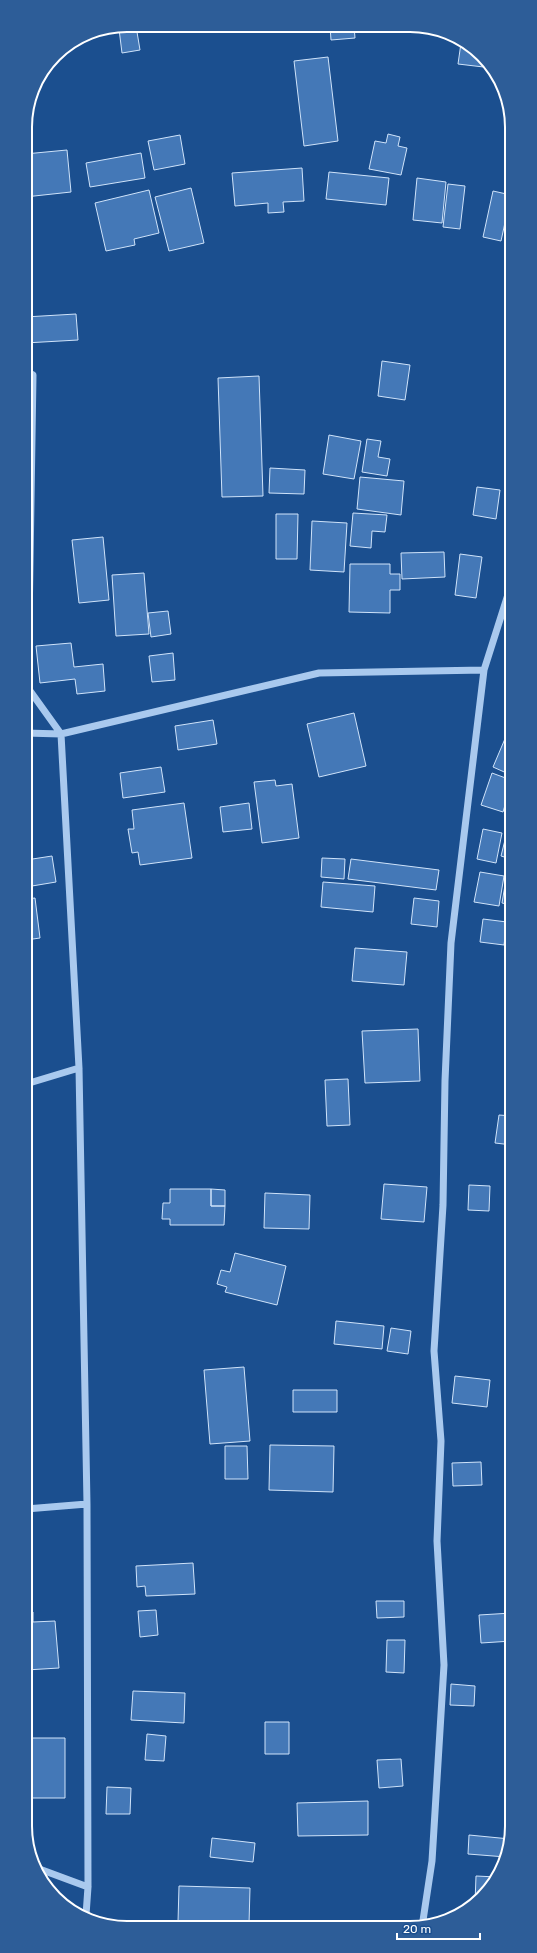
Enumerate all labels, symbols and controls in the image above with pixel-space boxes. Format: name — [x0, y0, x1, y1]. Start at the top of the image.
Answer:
scale bar — [397, 1915, 480, 1941]
text: 20 m — [403, 1922, 431, 1936]

